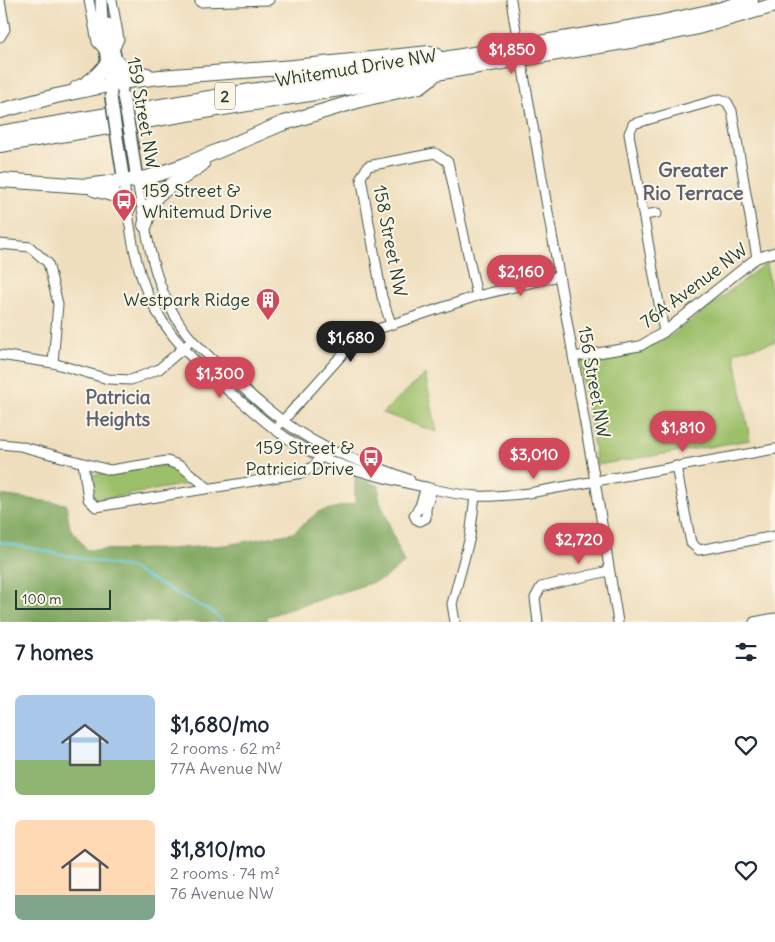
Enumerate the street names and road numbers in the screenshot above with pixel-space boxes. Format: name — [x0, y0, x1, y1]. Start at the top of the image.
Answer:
street label: Whitemud Drive NW — [274, 43, 438, 92]
street label: 159 Street NW — [122, 55, 165, 171]
road number: 2 — [215, 82, 235, 110]
street label: 158 Street NW — [368, 183, 413, 299]
street label: 76A Avenue NW — [636, 238, 752, 333]
street label: 156 Street NW — [573, 324, 616, 440]

